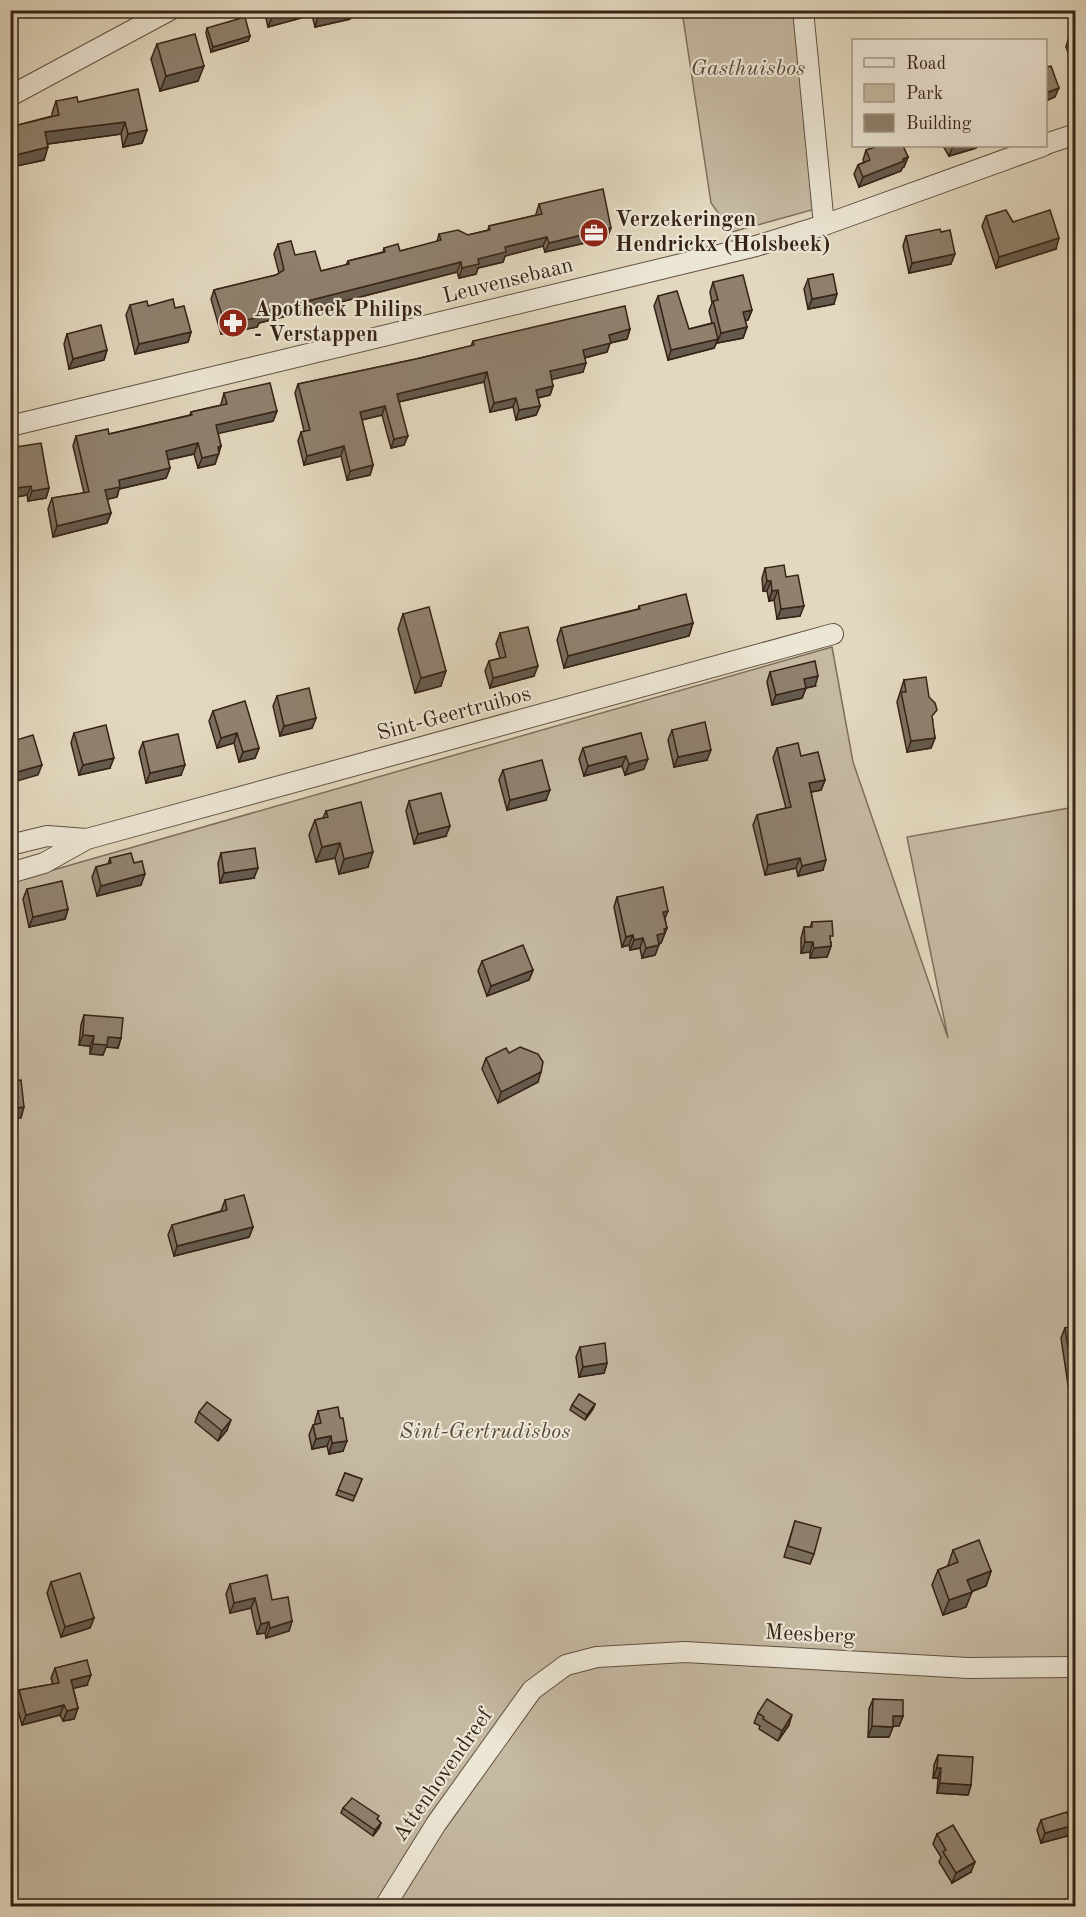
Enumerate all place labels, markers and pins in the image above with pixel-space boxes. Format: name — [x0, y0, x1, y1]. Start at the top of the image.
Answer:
place label: Verzekeringen Hendrickx (Holsbeek) — [615, 209, 830, 256]
office icon: Verzekeringen Hendrickx (Holsbeek) — [578, 217, 610, 249]
place label: Apotheek Philips - Verstappen — [254, 299, 422, 346]
pharmacy icon: Apotheek Philips - Verstappen — [217, 307, 249, 339]

